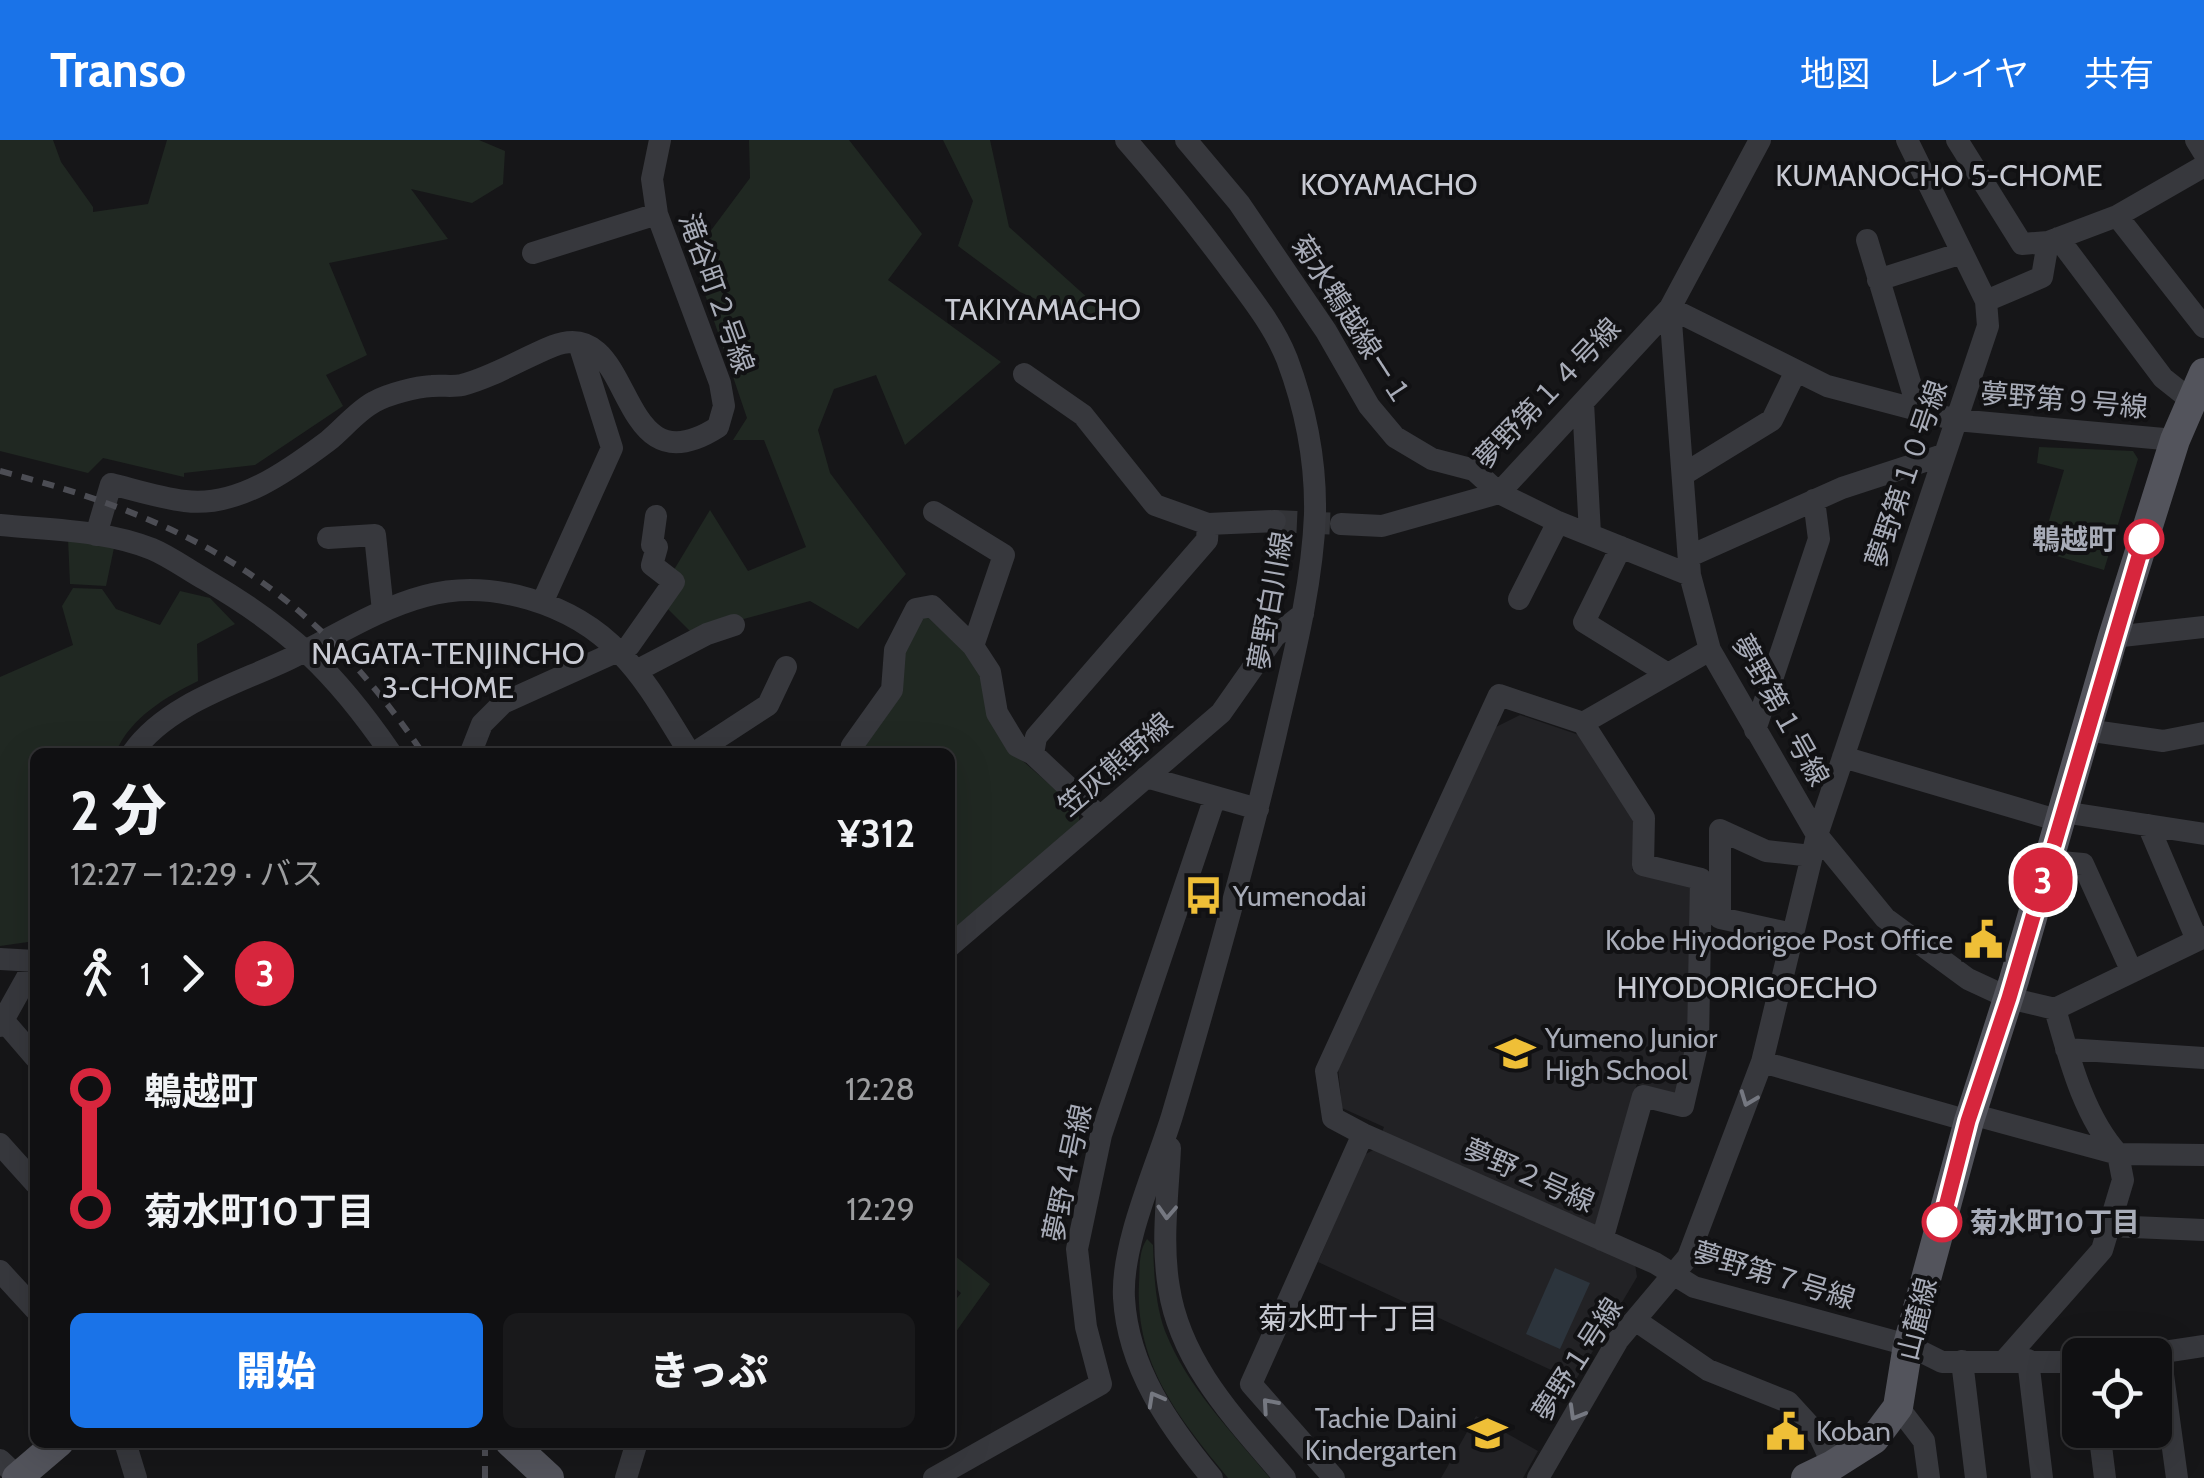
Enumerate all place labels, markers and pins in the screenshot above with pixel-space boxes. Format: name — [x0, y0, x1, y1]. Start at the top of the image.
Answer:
marker: 鵯越町 — [2125, 520, 2163, 558]
place label: 鵯越町 — [2032, 522, 2116, 556]
bus stop icon: Yumenodai — [1182, 875, 1224, 917]
place label: Yumenodai — [1232, 879, 1367, 913]
public building icon: Kobe Hiyodorigoe Post Office — [1962, 919, 2004, 961]
place label: Kobe Hiyodorigoe Post Office — [1605, 923, 1953, 957]
place label: Yumeno Junior High School — [1544, 1021, 1717, 1087]
school or university icon: Yumeno Junior High School — [1494, 1033, 1536, 1075]
marker: 菊水町10丁目 — [1923, 1203, 1961, 1241]
place label: 菊水町10丁目 — [1970, 1205, 2140, 1239]
place label: Tachie Daini Kindergarten — [1305, 1401, 1457, 1467]
public building icon: Koban — [1765, 1410, 1807, 1452]
school or university icon: Tachie Daini Kindergarten — [1466, 1413, 1508, 1455]
place label: Koban — [1816, 1414, 1891, 1448]

